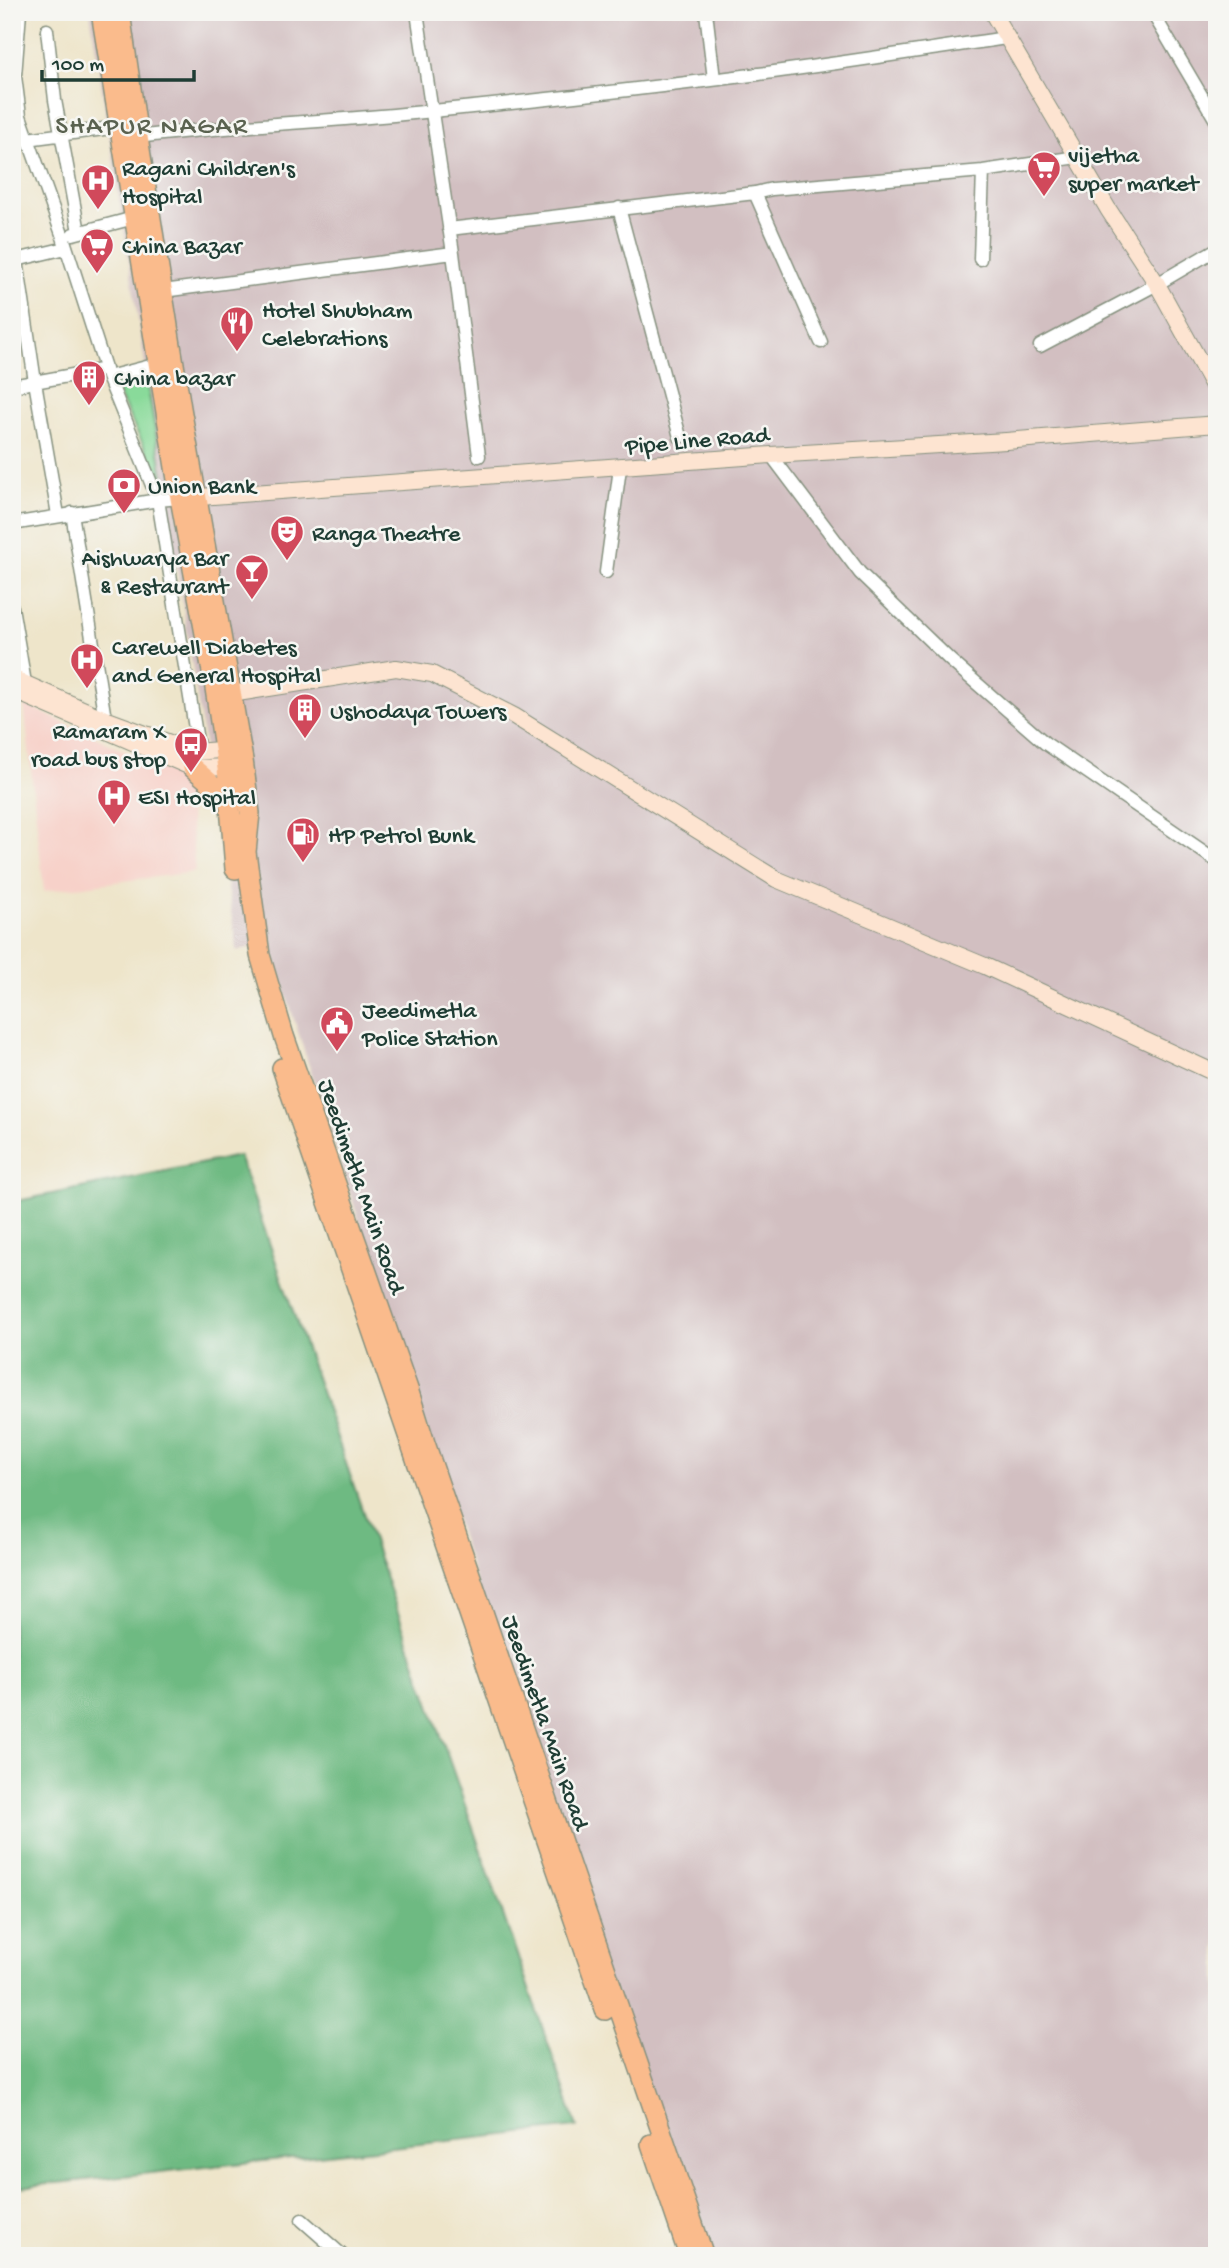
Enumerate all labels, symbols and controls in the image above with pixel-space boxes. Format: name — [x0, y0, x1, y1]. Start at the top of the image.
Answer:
scale bar — [42, 38, 194, 82]
text: 100 m — [51, 54, 104, 79]
district label: SHAPUR NAGAR — [55, 113, 249, 144]
place label: vijetha super market — [1068, 143, 1200, 200]
supermarket icon: vijetha super market — [1025, 149, 1063, 198]
place label: Ragani Children's Hospital — [122, 156, 296, 213]
hospital icon: Ragani Children's Hospital — [79, 162, 117, 211]
supermarket icon: China Bazar — [78, 226, 116, 275]
place label: China Bazar — [122, 234, 244, 263]
place label: Hotel Shubham Celebrations — [262, 298, 413, 355]
restaurant icon: Hotel Shubham Celebrations — [218, 304, 256, 353]
building icon: China bazar — [70, 358, 108, 407]
place label: China bazar — [114, 366, 236, 395]
street label: Pipe Line Road — [623, 422, 772, 463]
bank icon: Union Bank — [105, 466, 143, 515]
place label: Union Bank — [148, 474, 258, 503]
theatre icon: Ranga Theatre — [268, 513, 306, 562]
place label: Ranga Theatre — [312, 521, 461, 550]
place label: Aishwarya Bar & Restaurant — [82, 546, 230, 603]
bar icon: Aishwarya Bar & Restaurant — [233, 552, 271, 601]
place label: Carewell Diabetes and General Hospital — [112, 635, 321, 692]
hospital icon: Carewell Diabetes and General Hospital — [68, 641, 106, 690]
building icon: Ushodaya Towers — [286, 691, 324, 740]
place label: Ushodaya Towers — [330, 699, 507, 728]
place label: Ramaram X road bus stop — [31, 719, 167, 776]
bus stop icon: Ramaram X road bus stop — [172, 725, 210, 774]
hospital icon: ESI Hospital — [95, 777, 133, 826]
place label: ESI Hospital — [138, 785, 256, 814]
fuel station icon: HP Petrol Bunk — [284, 815, 322, 864]
place label: HP Petrol Bunk — [328, 823, 476, 852]
place label: Jeedimetla Police Station — [361, 998, 498, 1055]
public building icon: Jeedimetla Police Station — [318, 1004, 356, 1053]
street label: Jeedimetla Main Road — [309, 1076, 411, 1300]
street label: Jeedimetla Main Road — [493, 1612, 595, 1836]

